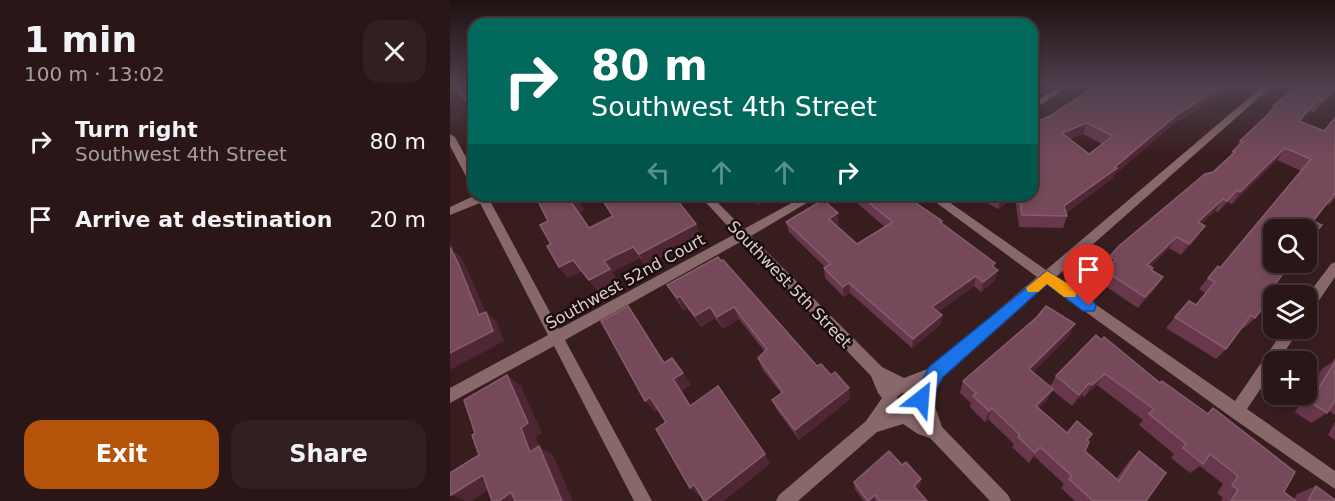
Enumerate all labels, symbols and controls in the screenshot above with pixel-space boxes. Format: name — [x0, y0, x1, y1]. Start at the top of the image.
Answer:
text: 1 min — [24, 19, 137, 60]
button: close — [363, 20, 426, 83]
text: 80 m — [591, 41, 708, 90]
icon: right — [492, 42, 570, 120]
text: 100 m · 13:02 — [24, 62, 165, 86]
text: Southwest 4th Street — [591, 91, 877, 122]
text: Turn right — [75, 117, 198, 142]
icon: right — [24, 125, 57, 158]
text: 80 m — [370, 129, 426, 154]
text: Southwest 4th Street — [75, 142, 287, 166]
icon: left — [642, 156, 675, 189]
icon: ahead — [705, 156, 738, 189]
icon: ahead — [768, 156, 801, 189]
icon: right — [831, 156, 864, 189]
icon: arrive — [24, 203, 57, 236]
text: Arrive at destination — [75, 207, 332, 232]
text: 20 m — [370, 207, 426, 232]
street label: Southwest 5th Street — [724, 217, 855, 352]
map controls — [1263, 219, 1317, 405]
button: search — [1263, 219, 1317, 273]
street label: Southwest 52nd Court — [542, 230, 708, 333]
pin — [1063, 244, 1114, 306]
icon: arrive — [1072, 253, 1105, 286]
button: layers — [1263, 285, 1317, 339]
button: + — [1263, 351, 1317, 405]
position arrow — [889, 367, 953, 431]
button: Exit — [24, 420, 219, 489]
button: Share — [231, 420, 426, 489]

